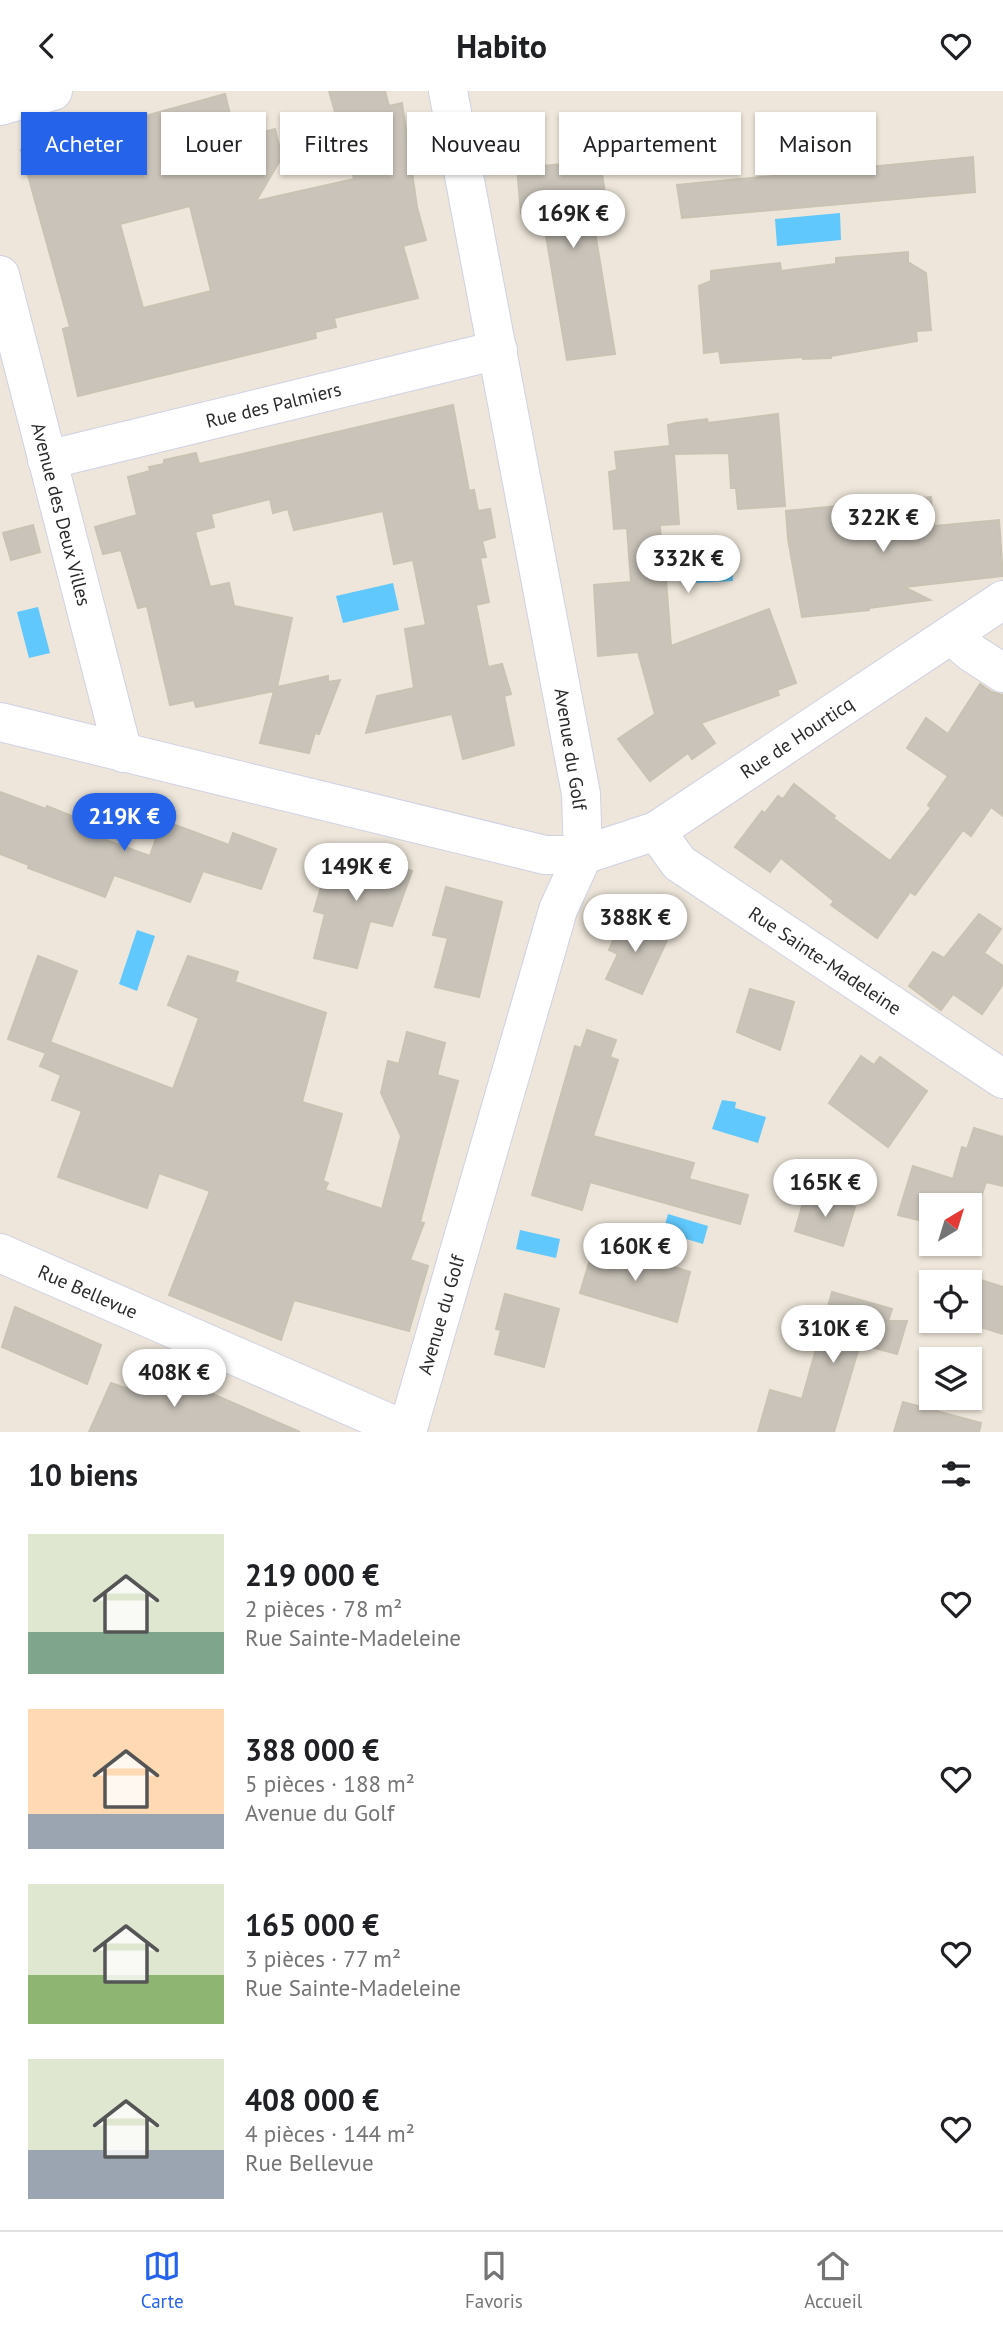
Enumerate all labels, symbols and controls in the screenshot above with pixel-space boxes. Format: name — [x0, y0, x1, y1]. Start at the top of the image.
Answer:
text: Habito — [456, 25, 547, 67]
icon: back — [28, 27, 66, 65]
icon: heart — [937, 27, 975, 65]
chip: Acheter — [21, 112, 147, 175]
chip: Louer — [161, 112, 266, 175]
chip: Filtres — [280, 112, 393, 175]
chip: Nouveau — [407, 112, 545, 175]
chip: Appartement — [559, 112, 741, 175]
chip: Maison — [755, 112, 876, 175]
pin: 169K € — [516, 191, 630, 250]
text: 169K € — [537, 198, 609, 227]
street label: Rue des Palmiers — [203, 377, 344, 433]
street label: Avenue des Deux Villes — [26, 420, 97, 608]
pin: 322K € — [826, 495, 940, 554]
text: 322K € — [847, 502, 919, 531]
pin: 332K € — [631, 535, 745, 595]
text: 332K € — [652, 543, 724, 572]
street label: Avenue du Golf — [549, 686, 593, 813]
street label: Rue de Hourticq — [736, 691, 858, 784]
pin: 219K € — [67, 793, 181, 853]
text: 219K € — [88, 801, 160, 830]
pin: 149K € — [299, 843, 413, 903]
text: 149K € — [320, 851, 392, 880]
pin: 388K € — [578, 895, 692, 954]
street label: Rue Sainte-Madeleine — [744, 901, 906, 1020]
text: 388K € — [599, 902, 671, 931]
pin: 165K € — [768, 1159, 882, 1219]
text: 165K € — [789, 1167, 861, 1196]
north arrow — [919, 1193, 982, 1257]
map controls — [919, 1193, 982, 1410]
pin: 160K € — [578, 1223, 692, 1283]
text: 160K € — [599, 1231, 671, 1260]
street label: Avenue du Golf — [412, 1251, 470, 1377]
street label: Rue Bellevue — [34, 1259, 141, 1324]
button: locate — [919, 1270, 982, 1333]
pin: 310K € — [776, 1305, 890, 1365]
text: 310K € — [797, 1313, 869, 1342]
button: layers — [919, 1347, 982, 1410]
pin: 408K € — [117, 1349, 231, 1409]
text: 408K € — [138, 1357, 210, 1386]
text: 10 biens — [28, 1455, 138, 1494]
icon: filters — [937, 1455, 975, 1493]
text: 219 000 € — [245, 1555, 379, 1594]
icon: home — [84, 1562, 168, 1646]
icon: heart — [937, 1585, 975, 1623]
text: 2 pièces · 78 m² — [245, 1594, 402, 1623]
text: Rue Sainte-Madeleine — [245, 1623, 461, 1652]
text: 388 000 € — [245, 1730, 379, 1769]
icon: home — [84, 1737, 168, 1821]
icon: heart — [937, 1760, 975, 1798]
text: 5 pièces · 188 m² — [245, 1769, 415, 1798]
text: Avenue du Golf — [245, 1798, 394, 1827]
text: 165 000 € — [245, 1905, 379, 1944]
icon: home — [84, 1912, 168, 1996]
icon: heart — [937, 1935, 975, 1973]
text: 3 pièces · 77 m² — [245, 1944, 401, 1973]
text: Rue Sainte-Madeleine — [245, 1973, 461, 2002]
text: 408 000 € — [245, 2080, 379, 2119]
icon: home — [84, 2087, 168, 2171]
icon: heart — [937, 2110, 975, 2148]
text: 4 pièces · 144 m² — [245, 2119, 415, 2148]
text: Rue Bellevue — [245, 2148, 374, 2177]
tab: Carte — [141, 2247, 184, 2313]
tab: Favoris — [465, 2247, 523, 2313]
tab: Accueil — [804, 2247, 862, 2313]

